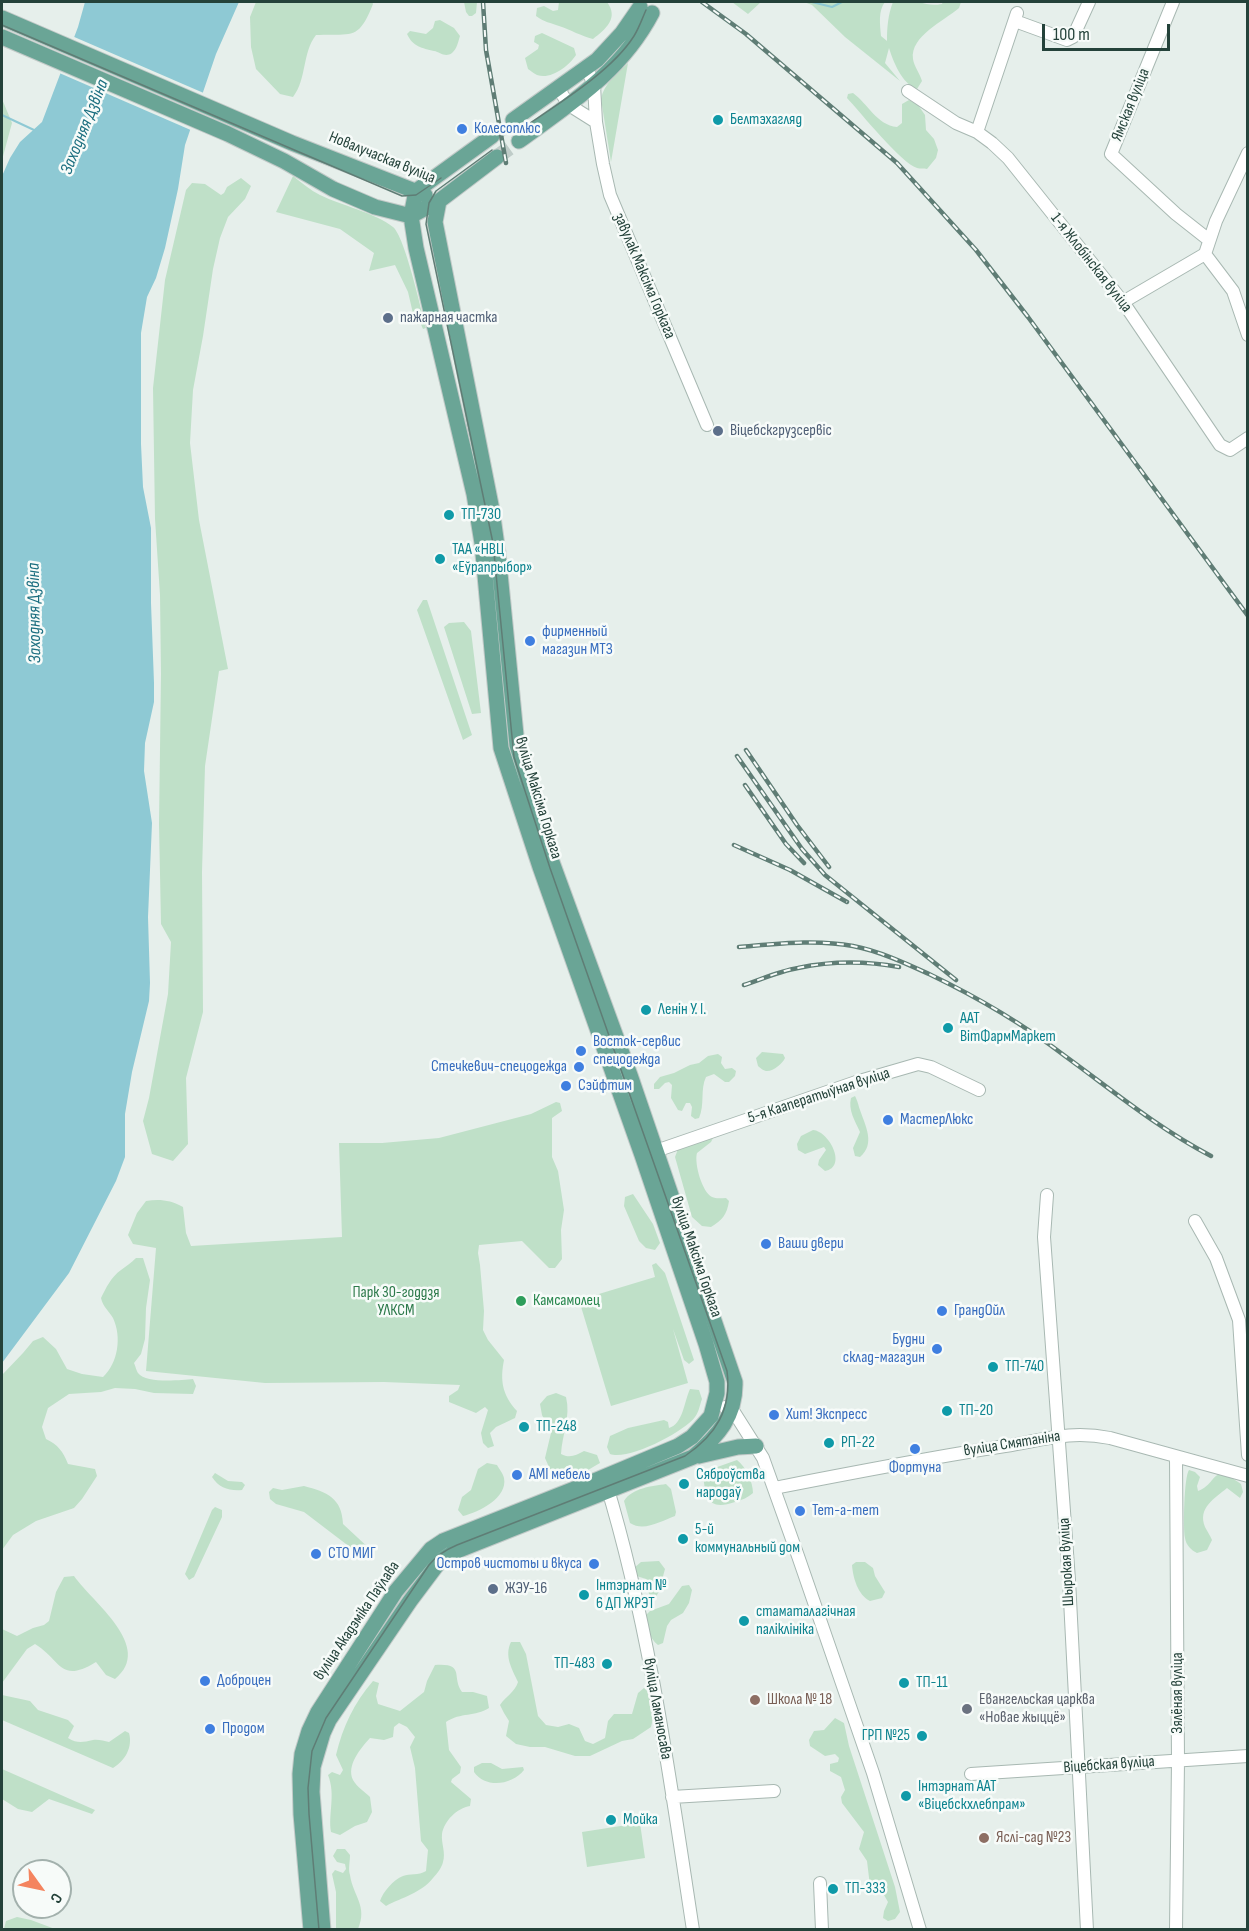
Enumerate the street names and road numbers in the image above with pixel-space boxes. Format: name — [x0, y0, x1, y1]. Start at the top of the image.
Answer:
street label: Ямская вуліца — [1108, 66, 1154, 144]
street label: Новалучаская вуліца — [326, 128, 438, 188]
street label: 1-я Жлобінская вуліца — [1046, 209, 1136, 317]
street label: завулак Максіма Горкага — [609, 210, 679, 342]
street label: вуліца Максіма Горкага — [510, 735, 566, 861]
street label: 5-я Кааператыўная вуліца — [746, 1064, 892, 1128]
street label: вуліца Максіма Горкага — [666, 1194, 726, 1320]
street label: вуліца Смятаніна — [962, 1427, 1062, 1461]
street label: Шырокая вуліца — [1055, 1517, 1079, 1607]
street label: вуліца Акадэміка Паўлава — [310, 1558, 404, 1684]
street label: Зялёная вуліца — [1168, 1652, 1188, 1734]
street label: вуліца Ламаносава — [639, 1657, 675, 1761]
street label: Віцебская вуліца — [1063, 1752, 1155, 1778]

